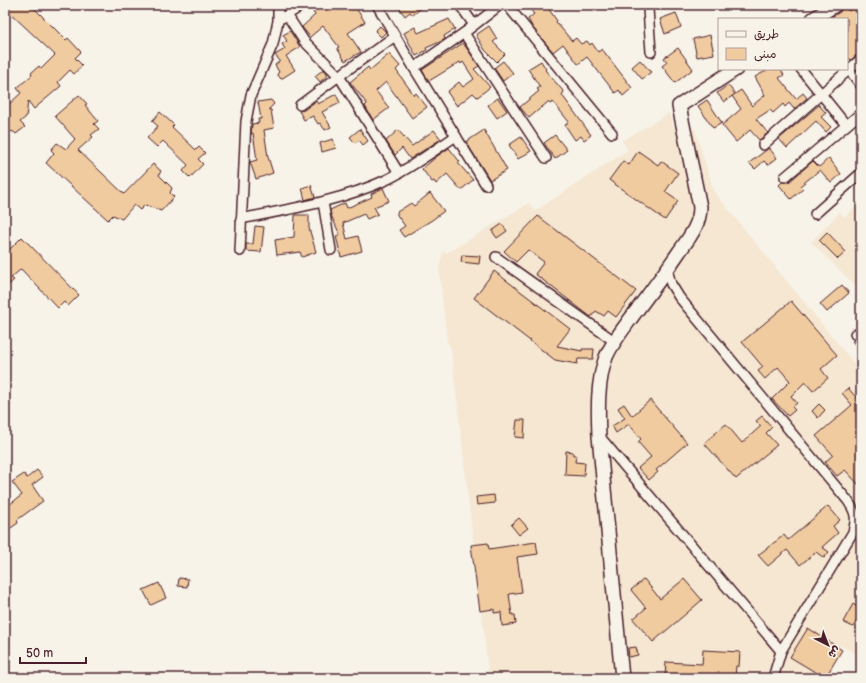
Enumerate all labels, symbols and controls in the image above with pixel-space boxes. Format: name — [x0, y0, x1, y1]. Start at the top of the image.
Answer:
legend — [718, 18, 848, 70]
text: طريق — [754, 27, 779, 42]
text: مبنى — [754, 47, 777, 62]
north arrow — [808, 625, 848, 665]
scale bar — [20, 639, 86, 665]
text: ش — [826, 643, 843, 661]
text: 50 m — [26, 646, 53, 661]

